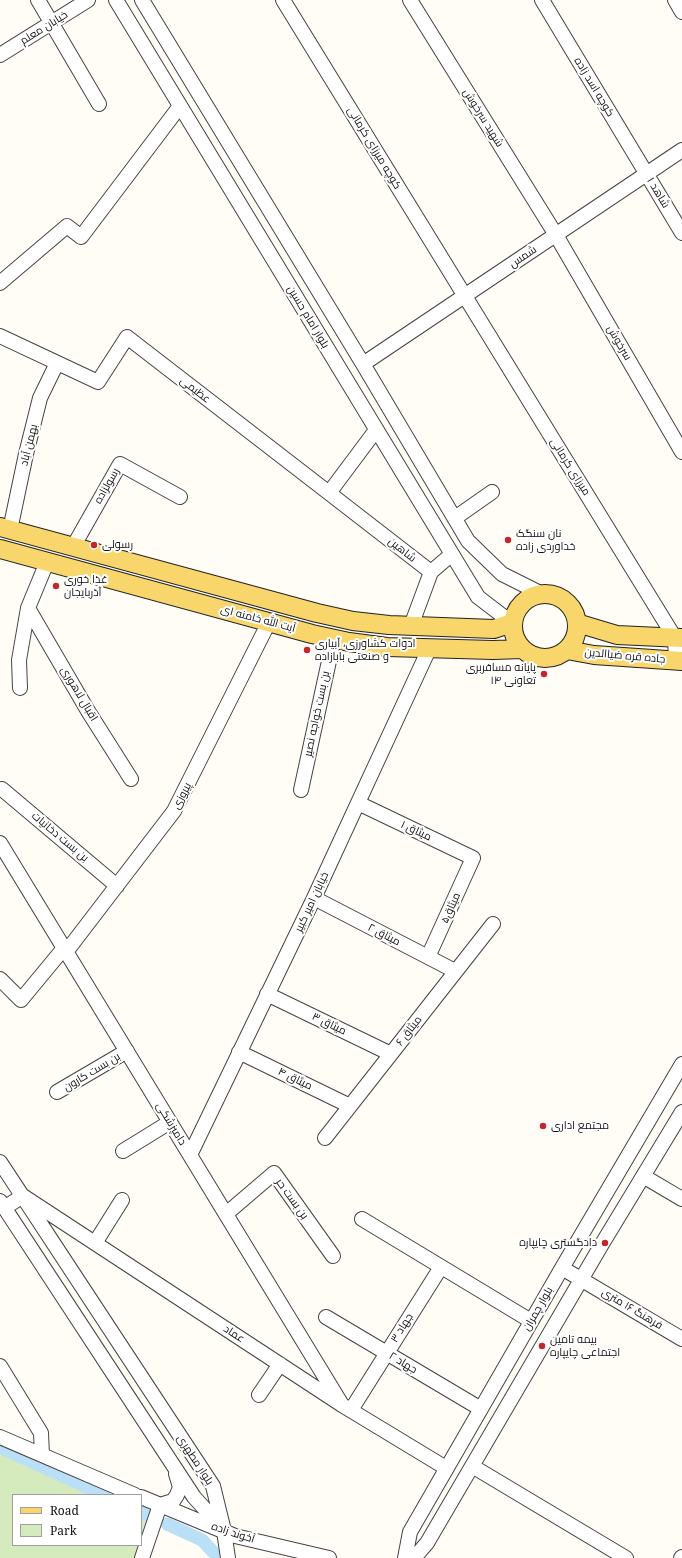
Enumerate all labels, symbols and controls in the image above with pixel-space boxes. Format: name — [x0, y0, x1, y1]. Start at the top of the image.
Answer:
street label: خیابان معلم — [18, 8, 70, 48]
street label: کوچه اسد زاده — [571, 55, 617, 119]
street label: شهید سرخوش — [460, 86, 506, 150]
street label: کوچه میرزای کرمانی — [344, 104, 404, 192]
street label: شاهد ۱ — [644, 175, 672, 211]
street label: شمس — [507, 243, 539, 271]
street label: بلوار امام حسین — [284, 283, 332, 351]
street label: سرخوش — [604, 323, 634, 363]
street label: عظیمی — [177, 374, 213, 406]
street label: بهمن آباد — [17, 423, 41, 467]
street label: میرزای کرمانی — [547, 436, 593, 498]
street label: رسولزاده — [91, 466, 123, 506]
place label: نان سنگک خداوردی زاده — [516, 527, 575, 553]
street label: شاهین — [385, 535, 419, 565]
marker: نان سنگک خداوردی زاده — [503, 535, 513, 545]
place label: رسولی — [102, 538, 133, 552]
marker: رسولی — [89, 540, 99, 550]
place label: غذا خوری آذربایجان — [64, 573, 107, 599]
marker: غذا خوری آذربایجان — [51, 581, 61, 591]
street label: آیت الله خامنه ای — [219, 603, 297, 635]
place label: ادوات کشاورزی، آبیاری و صنعتی بابازاده — [315, 637, 415, 663]
marker: ادوات کشاورزی، آبیاری و صنعتی بابازاده — [302, 645, 312, 655]
street label: جاده قره ضیاالدین — [584, 646, 666, 666]
place label: پایانه مسافربری تعاونی ۱۴ — [466, 661, 536, 687]
street label: اقبال لاهوری — [58, 664, 100, 724]
marker: پایانه مسافربری تعاونی ۱۴ — [539, 669, 549, 679]
street label: بن بست خواجه نصیر — [301, 670, 333, 758]
street label: پیروزی — [170, 780, 194, 812]
street label: بن بست دخانیات — [29, 809, 91, 865]
street label: میثاق ۱ — [398, 818, 434, 844]
street label: خیابان امیر کبیر — [292, 870, 332, 934]
street label: میثاق۵ — [438, 891, 464, 925]
street label: میثاق ۲ — [365, 921, 403, 949]
street label: میثاق ۳ — [310, 1010, 348, 1038]
street label: میثاق ۶ — [393, 1013, 425, 1049]
street label: بن بست کارون — [61, 1050, 123, 1094]
street label: میثاق ۴ — [276, 1065, 314, 1093]
street label: دامپزشکی — [153, 1100, 189, 1148]
place label: مجتمع اداری — [551, 1119, 609, 1133]
marker: مجتمع اداری — [538, 1121, 548, 1131]
street label: بن بست حر — [273, 1176, 311, 1222]
place label: دادگستری چایپاره — [519, 1236, 597, 1250]
marker: دادگستری چایپاره — [600, 1238, 610, 1248]
street label: بلوار چمران — [520, 1285, 556, 1333]
street label: فرهنگ ۱۶ متری — [599, 1286, 665, 1332]
street label: جهاد ۳ — [388, 1311, 416, 1345]
street label: عماد — [221, 1322, 247, 1346]
place label: بیمه تامین اجتماعی چایپاره — [550, 1333, 620, 1359]
marker: بیمه تامین اجتماعی چایپاره — [537, 1341, 547, 1351]
street label: جهاد ۲ — [386, 1349, 420, 1377]
street label: بلوار مطهری — [174, 1432, 216, 1488]
legend — [12, 1494, 142, 1546]
text: Road — [50, 1502, 79, 1519]
street label: آخوند زاده — [210, 1520, 256, 1546]
text: Park — [50, 1522, 77, 1539]

